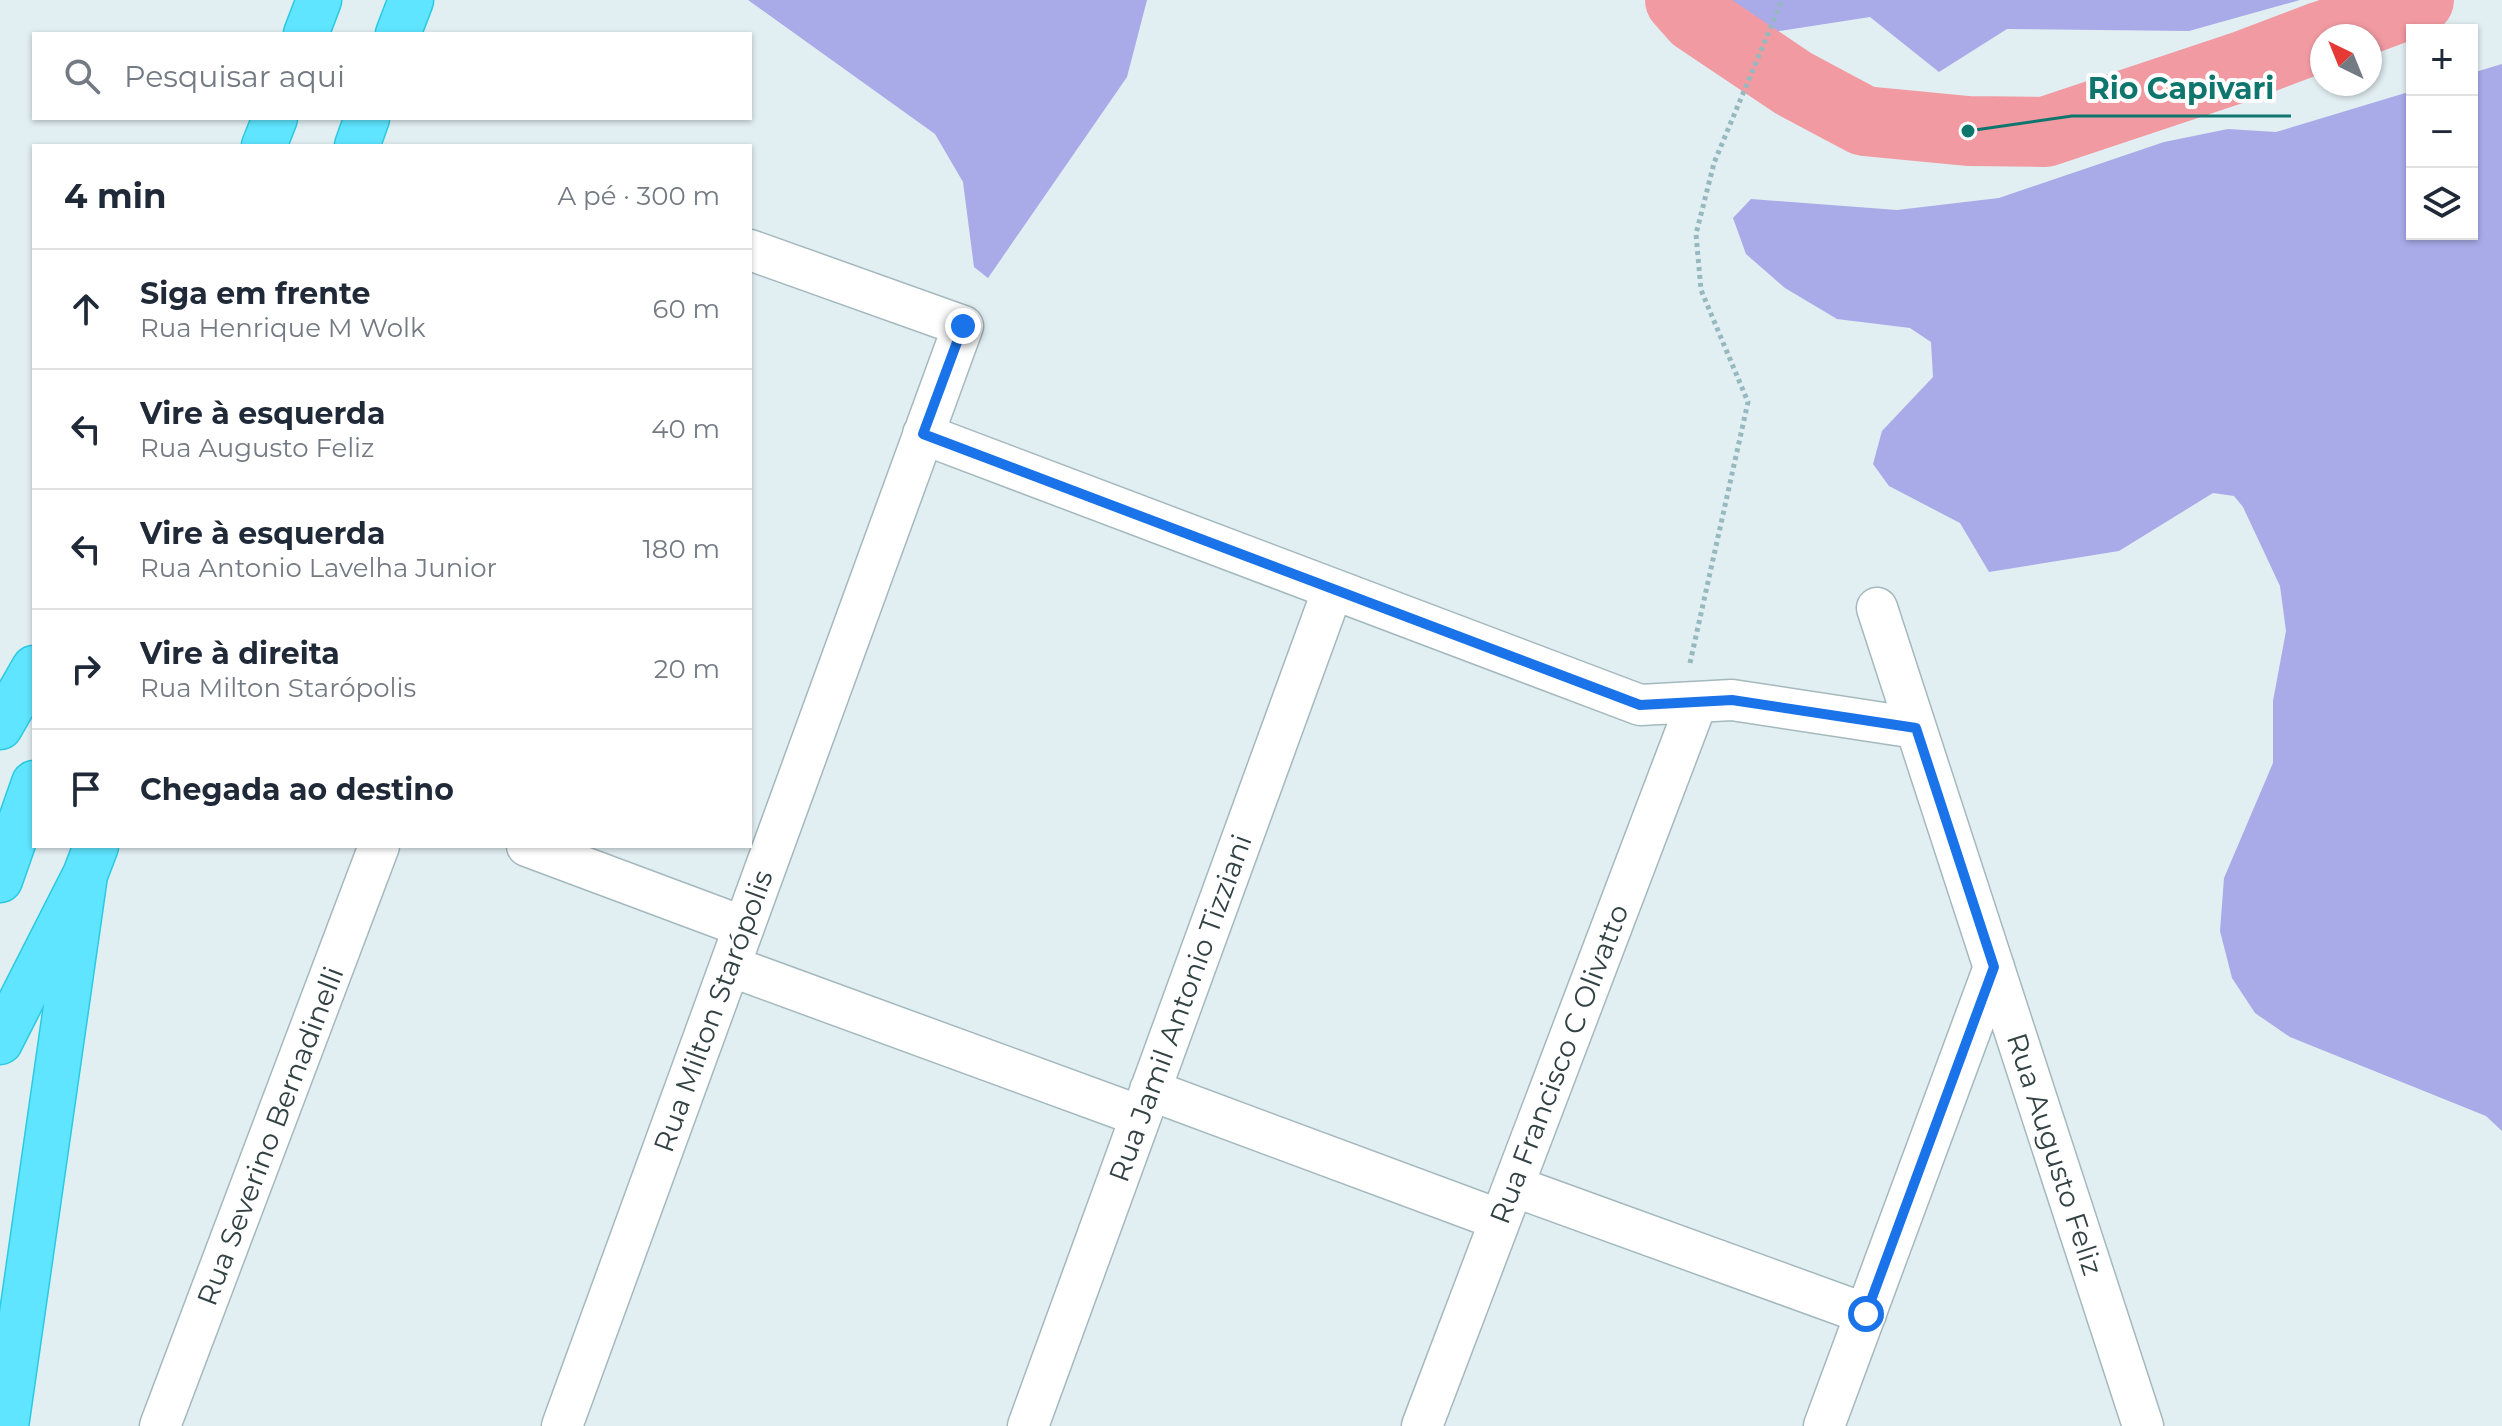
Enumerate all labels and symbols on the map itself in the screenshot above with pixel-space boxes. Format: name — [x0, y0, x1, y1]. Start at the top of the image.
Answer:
north arrow — [2310, 24, 2382, 96]
callout: Rio Capivari — [2072, 62, 2291, 116]
text: Rio Capivari — [2088, 70, 2274, 107]
route end — [945, 308, 981, 344]
street label: Rua Jamil Antonio Tizziani — [1101, 830, 1259, 1186]
street label: Rua Milton Starópolis — [646, 865, 780, 1157]
street label: Rua Francisco C Olivatto — [1482, 900, 1636, 1228]
street label: Rua Severino Bernadinelli — [190, 962, 350, 1310]
street label: Rua Augusto Feliz — [2000, 1029, 2110, 1279]
route start — [1848, 1296, 1884, 1332]

